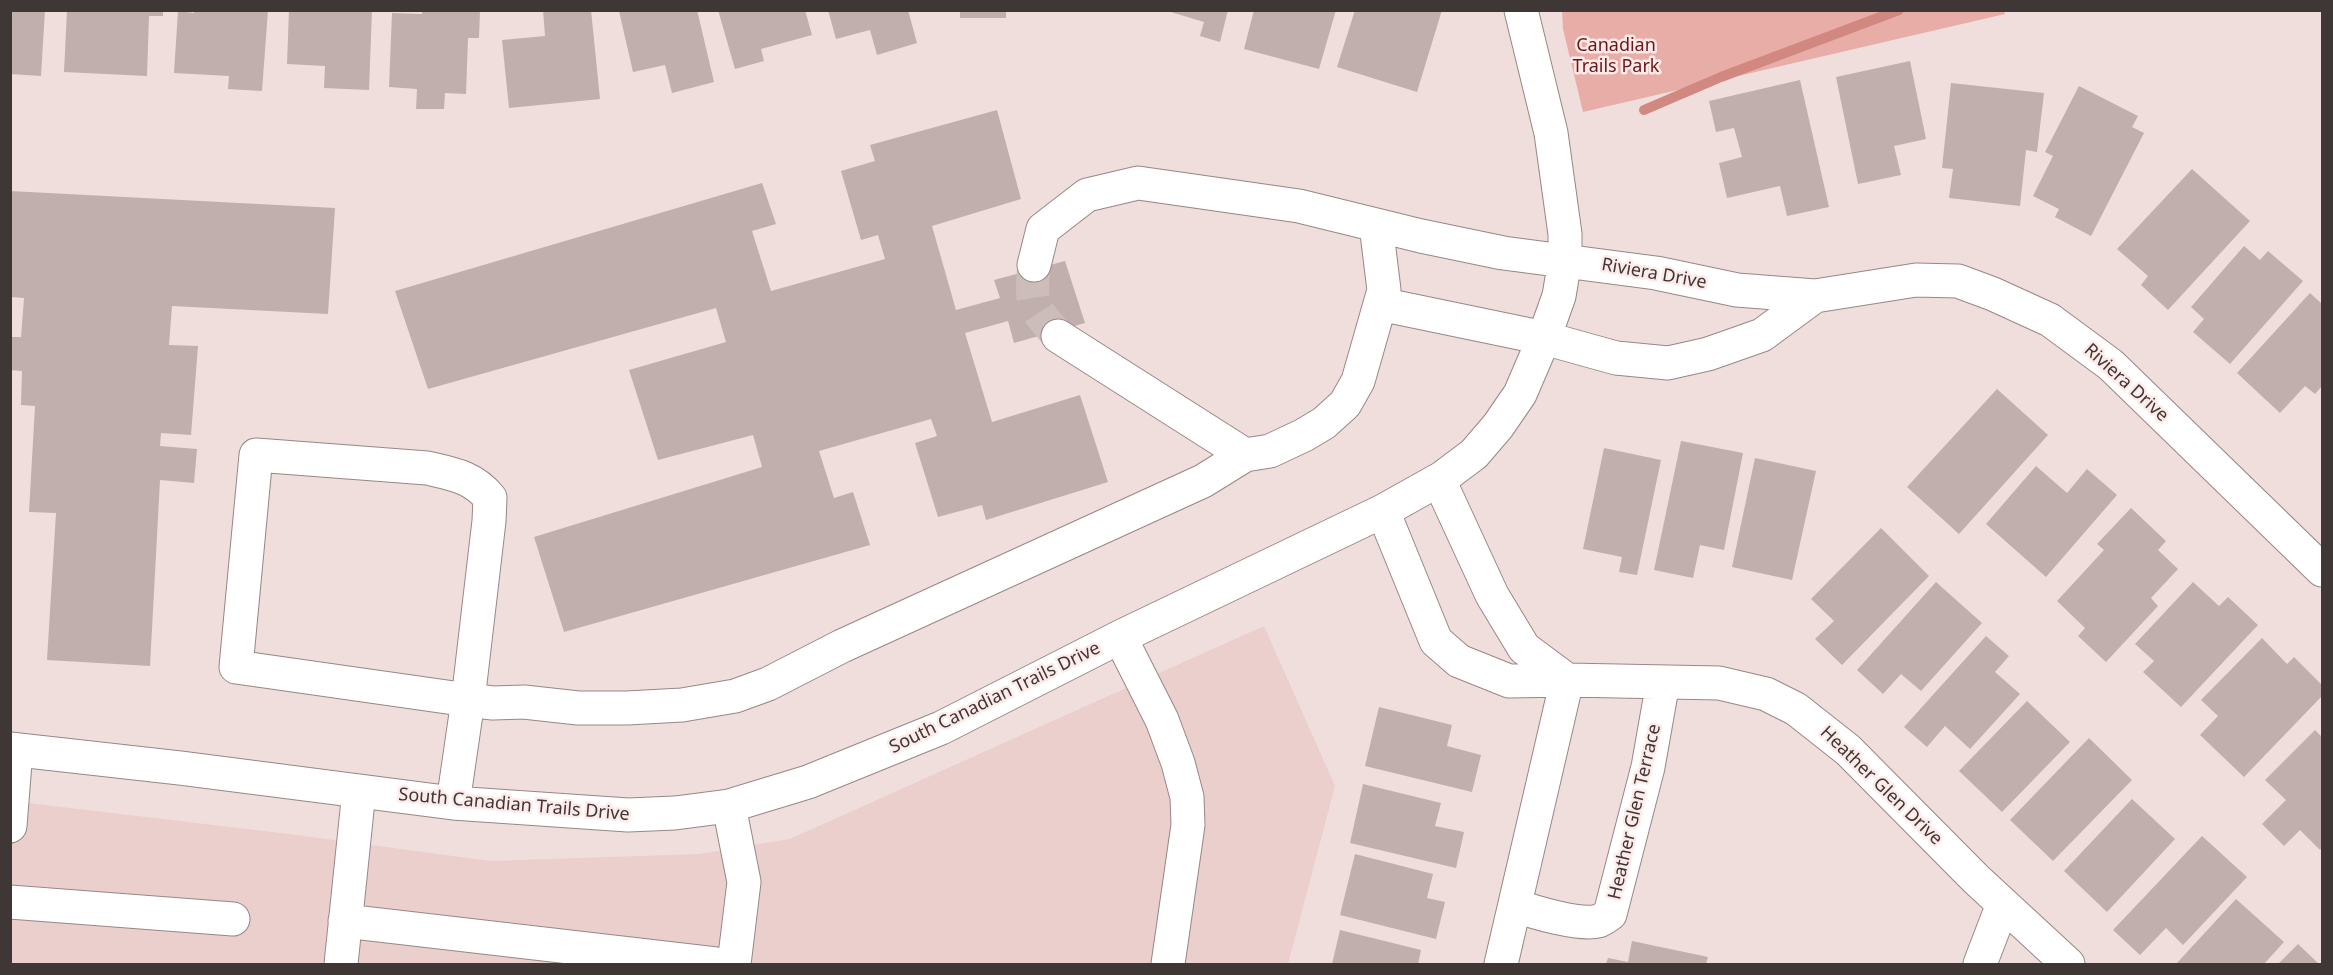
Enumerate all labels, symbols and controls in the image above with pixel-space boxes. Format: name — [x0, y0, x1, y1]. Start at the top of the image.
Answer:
park label: Canadian Trails Park — [1573, 35, 1659, 78]
street label: Riviera Drive — [1600, 254, 1708, 294]
street label: Riviera Drive — [2079, 339, 2173, 427]
street label: South Canadian Trails Drive — [886, 637, 1104, 759]
street label: Heather Glen Terrace — [1604, 722, 1666, 902]
street label: Heather Glen Drive — [1815, 722, 1947, 850]
street label: South Canadian Trails Drive — [398, 784, 630, 826]

